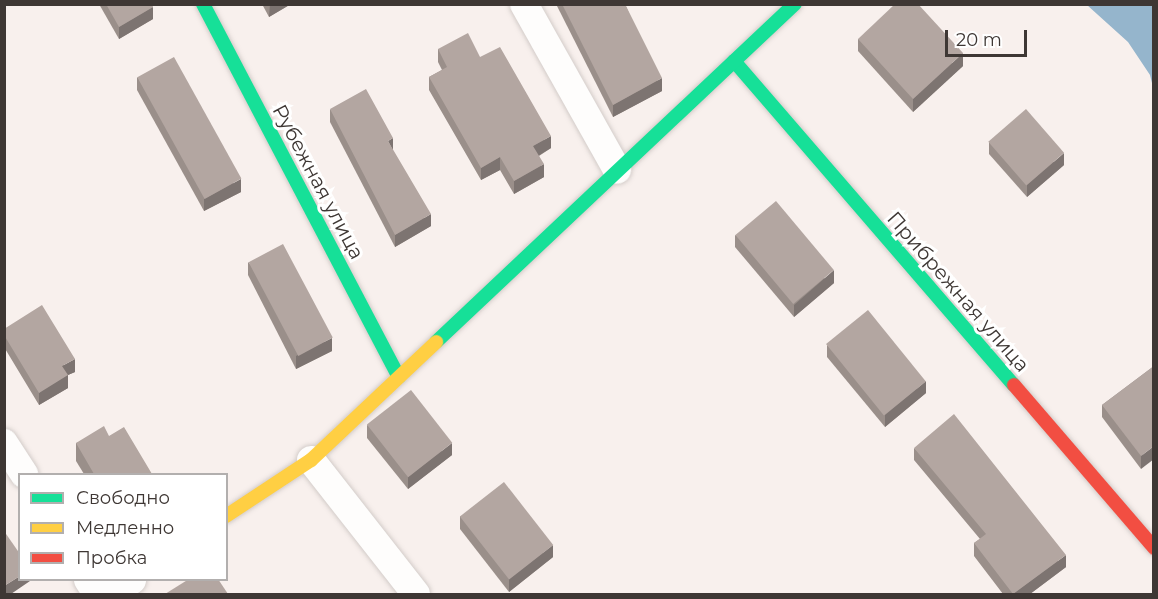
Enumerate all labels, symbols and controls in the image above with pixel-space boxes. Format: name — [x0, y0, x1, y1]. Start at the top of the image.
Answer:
scale bar — [948, 18, 1030, 56]
text: 20 m — [956, 29, 1002, 51]
street label: Рубежная улица — [267, 101, 369, 263]
street label: Прибрежная улица — [882, 207, 1034, 377]
legend — [18, 473, 228, 581]
text: Свободно — [76, 487, 170, 509]
text: Медленно — [76, 517, 174, 539]
text: Пробка — [76, 547, 147, 569]

